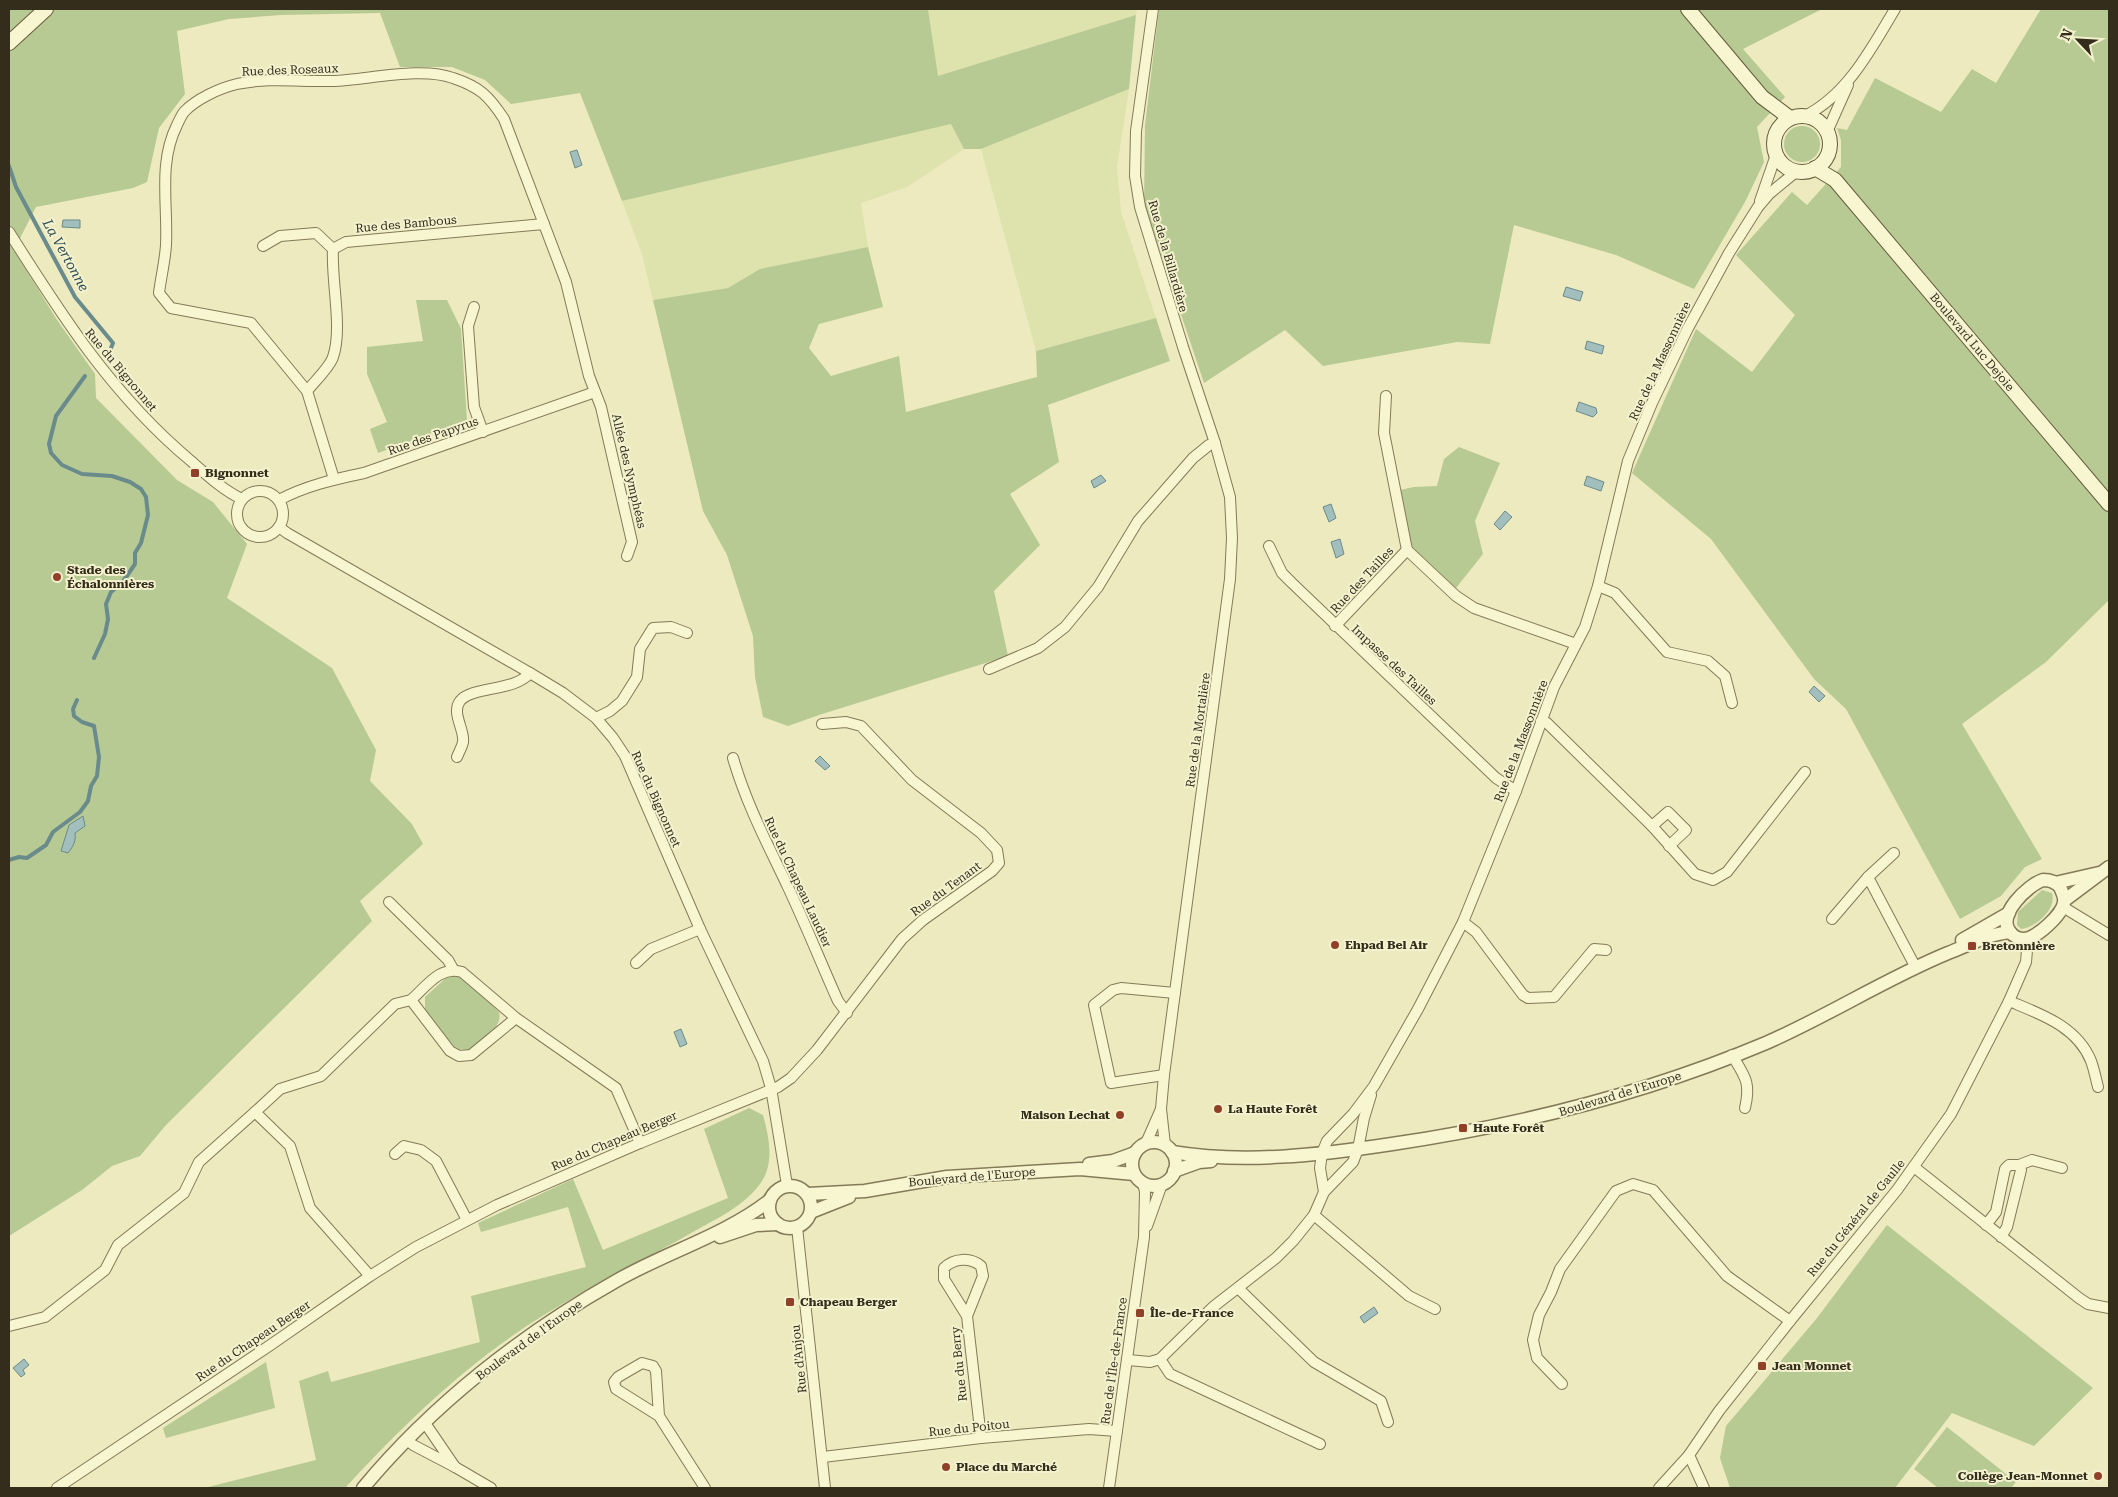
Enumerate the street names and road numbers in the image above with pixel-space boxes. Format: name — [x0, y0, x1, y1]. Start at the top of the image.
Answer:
street label: Rue des Roseaux — [241, 61, 339, 79]
street label: Rue de la Billardière — [1145, 198, 1191, 314]
street label: Rue des Bambous — [355, 213, 458, 235]
street label: Boulevard Luc Dejoie — [1927, 290, 2017, 394]
street label: Rue de la Massonnière — [1626, 299, 1694, 423]
street label: Rue du Bignonnet — [82, 326, 160, 415]
street label: Allée des Nymphéas — [609, 412, 649, 530]
street label: Rue des Papyrus — [386, 414, 480, 458]
street label: Rue des Tailles — [1328, 544, 1396, 616]
street label: Impasse des Tailles — [1349, 622, 1440, 708]
street label: Rue de la Mortalière — [1183, 671, 1213, 788]
street label: Rue de la Massonnière — [1491, 678, 1551, 804]
street label: Rue du Bignonnet — [629, 749, 684, 850]
street label: Rue du Chapeau Laudier — [762, 815, 834, 949]
street label: Rue du Tenant — [908, 858, 984, 919]
street label: Boulevard de l'Europe — [1557, 1069, 1683, 1119]
street label: Rue du Chapeau Berger — [549, 1108, 679, 1174]
street label: Rue du Général de Gaulle — [1804, 1156, 1908, 1279]
street label: Boulevard de l'Europe — [908, 1164, 1037, 1190]
street label: Rue de l'Île-de-France — [1098, 1296, 1130, 1425]
street label: Rue du Chapeau Berger — [193, 1297, 313, 1385]
street label: Boulevard de l'Europe — [473, 1297, 585, 1383]
street label: Rue d'Anjou — [788, 1324, 810, 1394]
street label: Rue du Berry — [948, 1325, 970, 1402]
street label: Rue du Poitou — [928, 1417, 1011, 1439]

